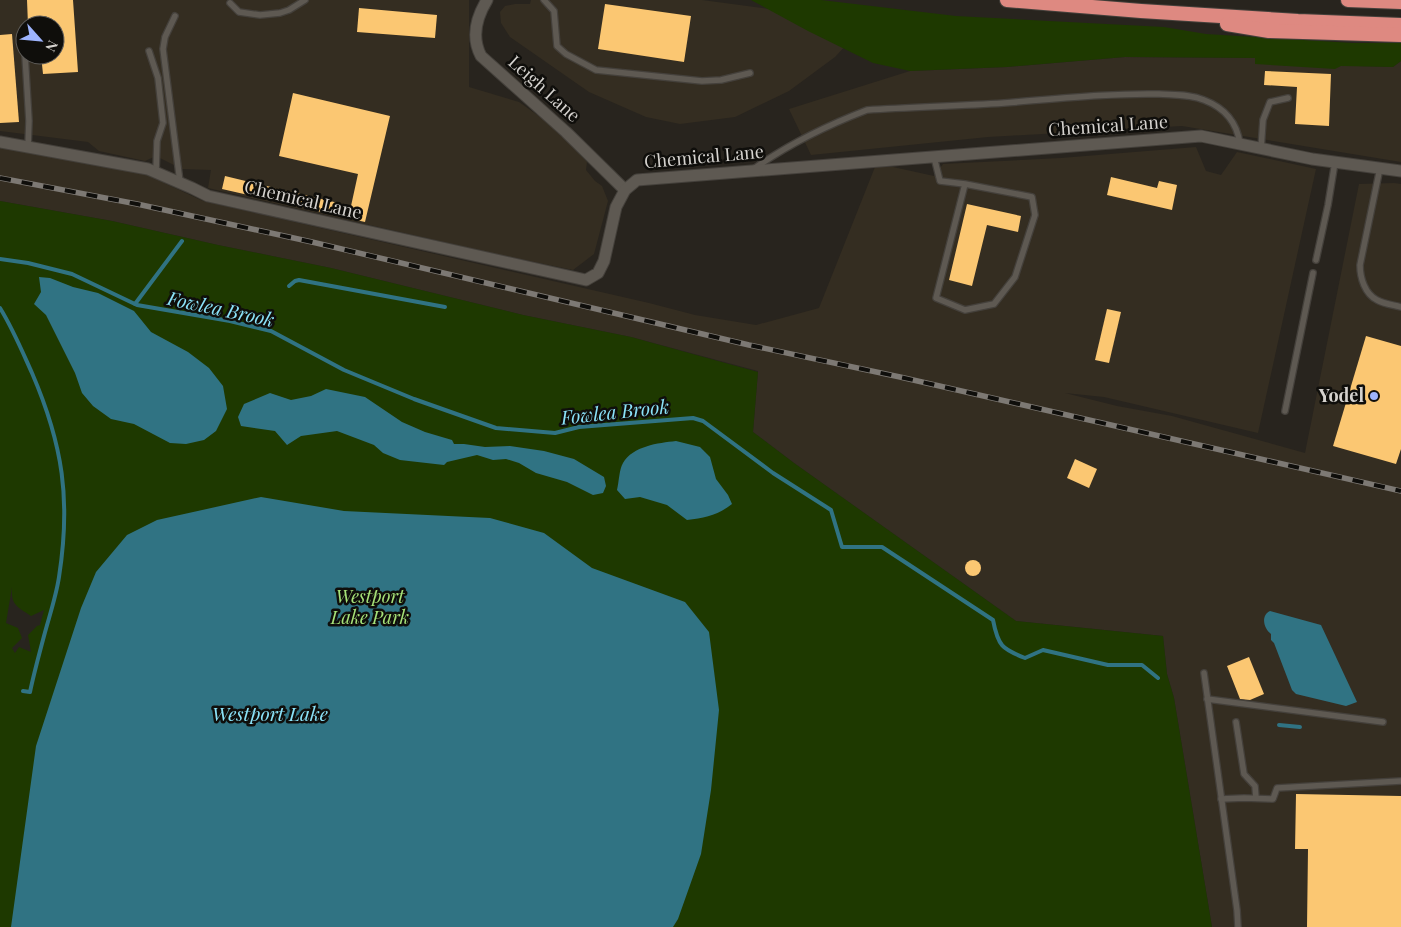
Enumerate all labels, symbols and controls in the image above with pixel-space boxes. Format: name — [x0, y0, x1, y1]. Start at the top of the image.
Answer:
north arrow — [15, 15, 65, 65]
text: N — [41, 37, 63, 55]
street label: Leigh Lane — [504, 50, 586, 127]
street label: Chemical Lane — [1047, 109, 1169, 141]
street label: Chemical Lane — [643, 139, 765, 173]
street label: Chemical Lane — [242, 174, 364, 224]
water label: Fowlea Brook — [164, 284, 277, 332]
place label: Yodel — [1318, 383, 1364, 407]
marker: Yodel — [1368, 390, 1380, 402]
water label: Fowlea Brook — [559, 392, 670, 430]
park label: Westport Lake Park — [330, 584, 409, 629]
water label: Westport Lake — [212, 700, 328, 726]

